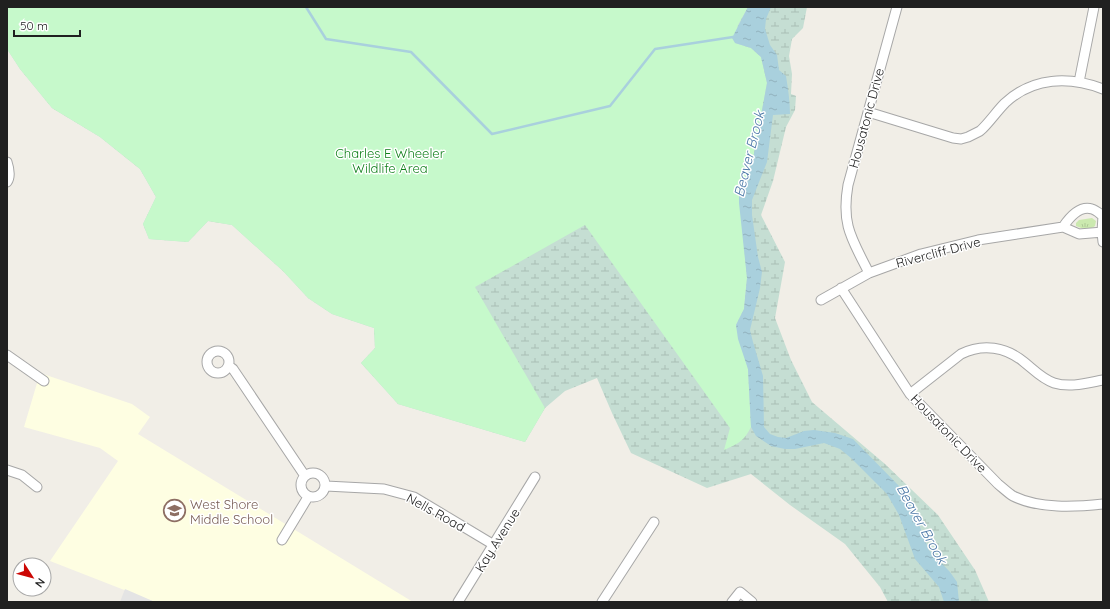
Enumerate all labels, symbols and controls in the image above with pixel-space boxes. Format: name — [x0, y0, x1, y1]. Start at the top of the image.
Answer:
scale bar — [14, 12, 80, 38]
text: 50 m — [20, 18, 48, 33]
street label: Housatonic Drive — [845, 66, 887, 170]
water label: Beaver Brook — [730, 107, 769, 199]
park label: Charles E Wheeler Wildlife Area — [335, 145, 445, 176]
street label: Rivercliff Drive — [894, 233, 982, 271]
street label: Housatonic Drive — [908, 390, 990, 476]
water label: Beaver Brook — [893, 481, 952, 568]
street label: Nells Road — [404, 489, 468, 535]
place label: West Shore Middle School — [190, 496, 273, 527]
school or university icon: West Shore Middle School — [161, 498, 187, 524]
street label: Kay Avenue — [471, 505, 523, 575]
north arrow — [12, 557, 52, 597]
text: N — [32, 575, 48, 590]

